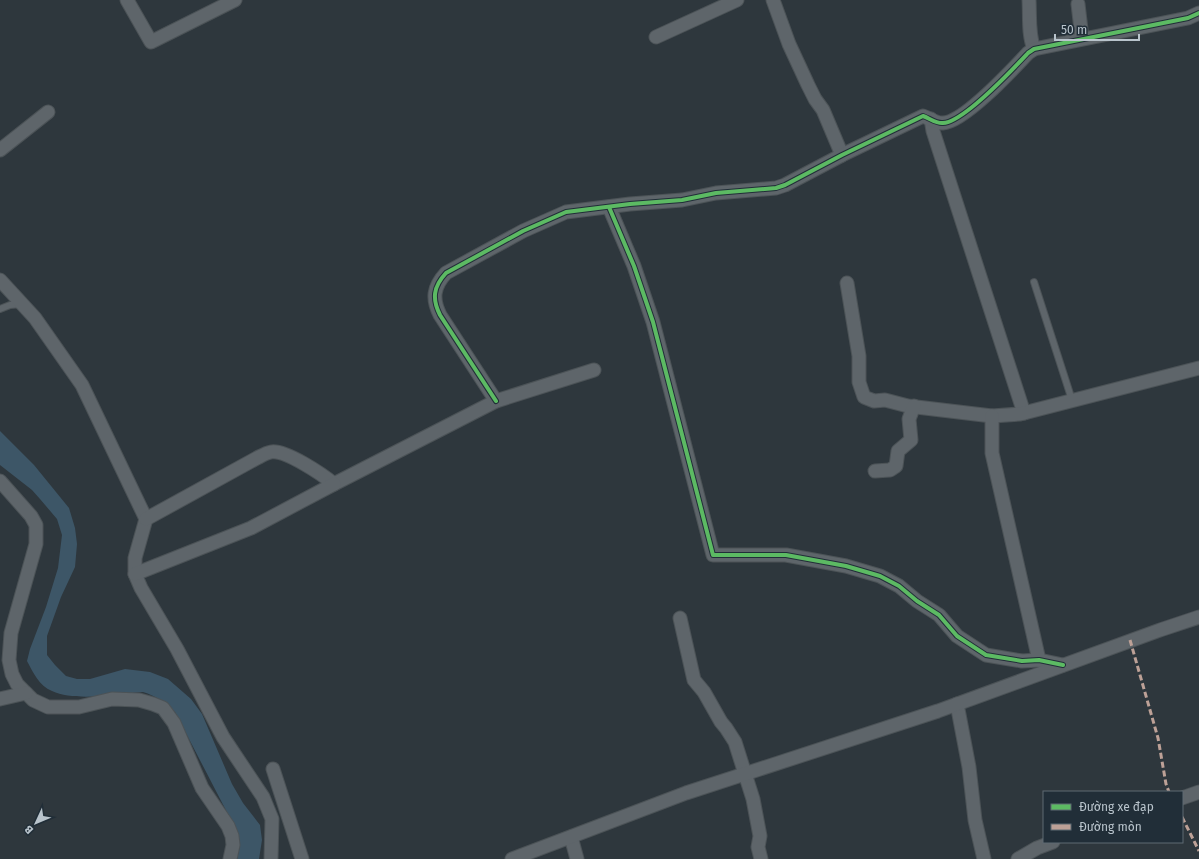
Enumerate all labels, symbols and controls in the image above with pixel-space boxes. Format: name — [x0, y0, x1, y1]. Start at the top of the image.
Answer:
scale bar — [1055, 16, 1139, 42]
text: 50 m — [1061, 23, 1087, 37]
legend — [1043, 791, 1183, 843]
text: Đường xe đạp — [1079, 800, 1154, 814]
north arrow — [16, 803, 56, 843]
text: Đường mòn — [1079, 820, 1142, 834]
text: B — [22, 822, 36, 837]

